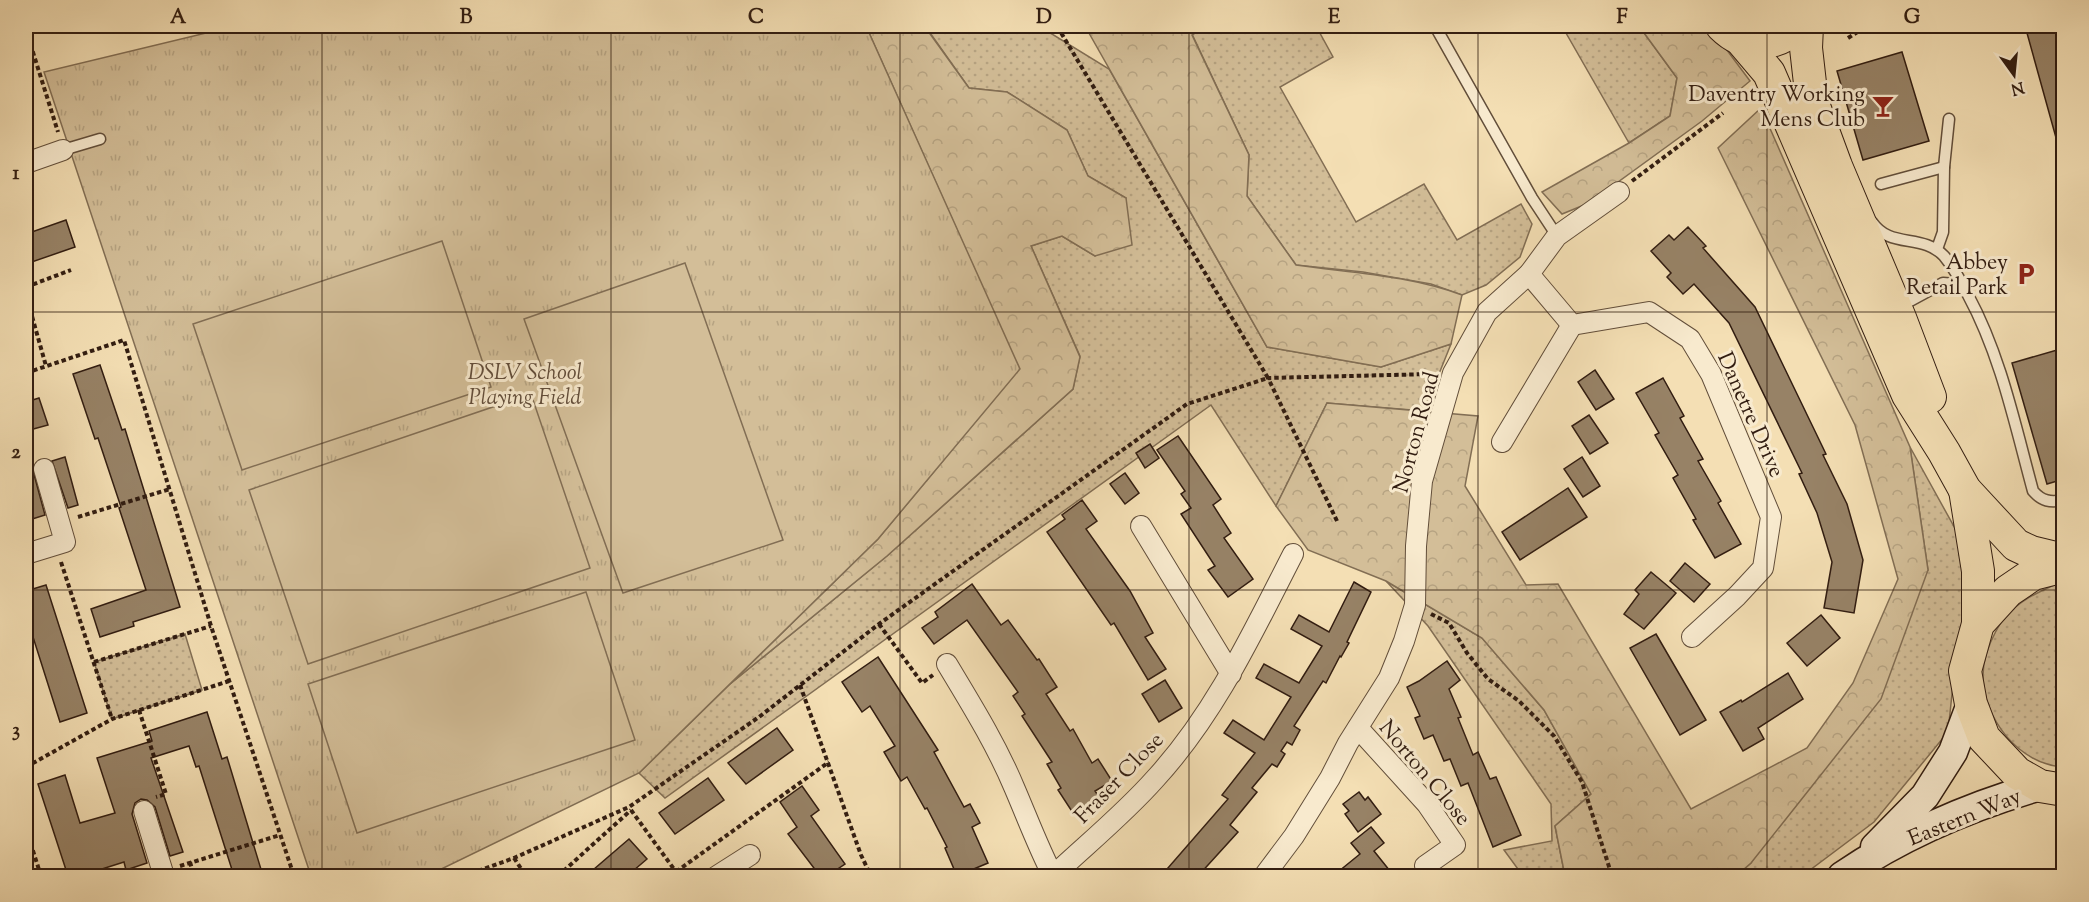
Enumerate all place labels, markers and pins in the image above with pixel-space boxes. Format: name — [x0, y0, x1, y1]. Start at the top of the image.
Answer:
place label: Daventry Working Mens Club — [1688, 80, 1865, 137]
bar icon: Daventry Working Mens Club — [1870, 93, 1896, 119]
place label: Abbey Retail Park — [1906, 248, 2008, 305]
parking icon: Abbey Retail Park — [2013, 261, 2039, 287]

